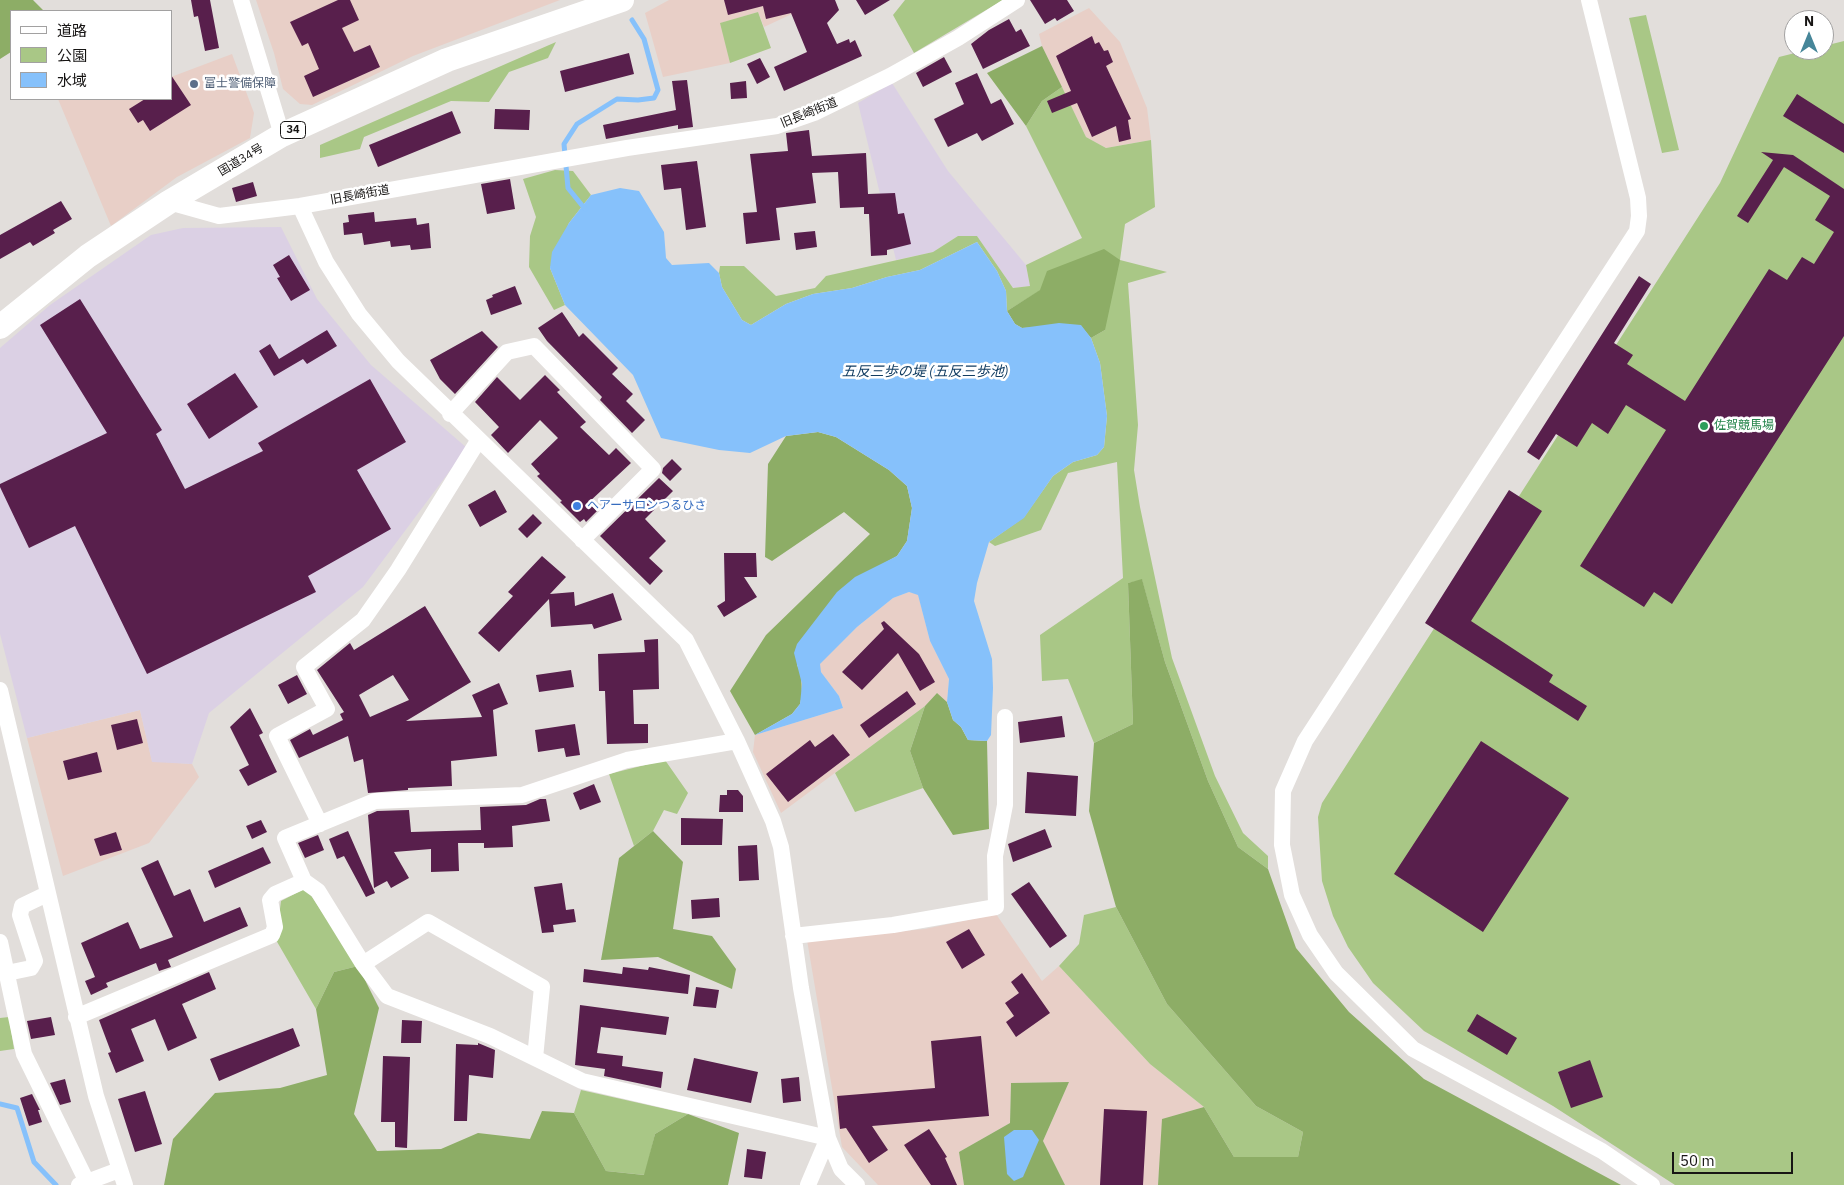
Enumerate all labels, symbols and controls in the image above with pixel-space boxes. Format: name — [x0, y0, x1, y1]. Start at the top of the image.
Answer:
legend — [10, 10, 172, 100]
north arrow — [1784, 10, 1834, 60]
text: N — [1804, 12, 1814, 30]
text: 道路 — [57, 21, 87, 40]
text: 公園 — [57, 46, 87, 65]
text: 水域 — [57, 71, 87, 90]
place label: 富士警備保障 — [204, 77, 276, 91]
marker: 富士警備保障 — [188, 78, 200, 90]
street label: 旧長崎街道 — [778, 95, 840, 131]
road number: 34 — [280, 122, 306, 138]
street label: 国道34号 — [216, 141, 266, 179]
street label: 旧長崎街道 — [329, 183, 391, 207]
water label: 五反三歩の堤 (五反三歩池) — [842, 364, 1008, 380]
place label: 佐賀競馬場 — [1714, 419, 1774, 433]
marker: 佐賀競馬場 — [1698, 420, 1710, 432]
place label: ヘアーサロンつるひさ — [587, 499, 706, 513]
marker: ヘアーサロンつるひさ — [571, 500, 583, 512]
scale bar — [1674, 1142, 1795, 1174]
text: 50 m — [1680, 1151, 1715, 1170]

